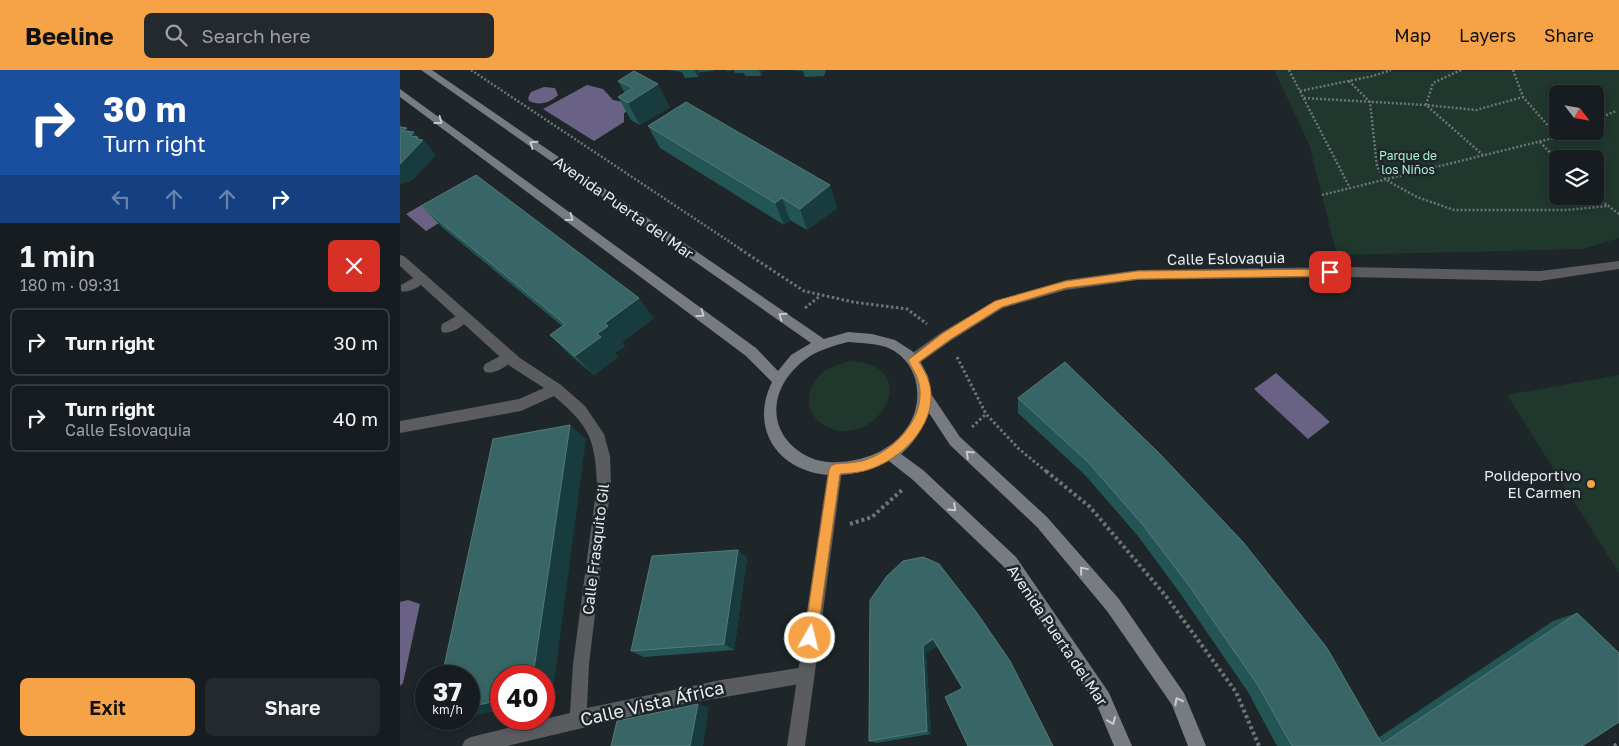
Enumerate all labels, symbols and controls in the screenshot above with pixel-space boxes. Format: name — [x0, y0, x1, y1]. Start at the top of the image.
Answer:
search box — [144, 13, 494, 58]
text: Beeline — [25, 21, 114, 50]
icon: search — [162, 21, 190, 49]
text: Search here — [202, 24, 310, 47]
text: Map — [1394, 24, 1431, 46]
text: Layers — [1459, 24, 1516, 46]
text: Share — [1544, 24, 1594, 46]
north arrow — [1549, 85, 1604, 140]
map controls — [1549, 85, 1604, 205]
text: 30 m — [103, 88, 186, 130]
icon: right — [20, 90, 85, 155]
one-way arrow — [433, 115, 443, 124]
text: Turn right — [103, 130, 206, 157]
one-way arrow — [529, 141, 539, 150]
park label: Parque de los Niños — [1379, 148, 1437, 177]
button: layers — [1549, 150, 1604, 205]
street label: Avenida Puerta del Mar — [551, 152, 697, 262]
icon: left — [107, 185, 135, 213]
icon: ahead — [160, 185, 188, 213]
icon: ahead — [213, 185, 241, 213]
icon: right — [266, 185, 294, 213]
one-way arrow — [564, 212, 573, 220]
text: 1 min — [20, 238, 95, 274]
button: close — [328, 240, 380, 292]
street label: Calle Eslovaquia — [1167, 248, 1285, 268]
pin — [1309, 251, 1351, 293]
icon: arrive — [1316, 258, 1344, 286]
text: 180 m · 09:31 — [20, 275, 120, 295]
one-way arrow — [695, 308, 704, 317]
one-way arrow — [778, 313, 788, 322]
icon: right — [22, 328, 50, 356]
text: Turn right — [65, 331, 155, 354]
text: 30 m — [334, 331, 378, 354]
text: Turn right — [65, 397, 155, 420]
icon: right — [22, 404, 50, 432]
text: 40 m — [333, 407, 378, 430]
text: Calle Eslovaquia — [65, 420, 191, 440]
one-way arrow — [966, 451, 975, 460]
place label: Polideportivo El Carmen — [1484, 466, 1581, 501]
marker: Polideportivo El Carmen — [1585, 478, 1597, 490]
street label: Calle Frasquito Gil — [578, 482, 612, 616]
one-way arrow — [947, 502, 956, 511]
street label: Avenida Puerta del Mar — [1004, 561, 1112, 709]
one-way arrow — [1080, 566, 1089, 575]
position arrow — [783, 611, 835, 663]
speed limit sign: 40 — [490, 665, 555, 730]
text: 37 — [433, 676, 462, 707]
street label: Calle Vista África — [578, 676, 726, 730]
button: Exit — [20, 678, 195, 736]
button: Share — [205, 678, 380, 736]
one-way arrow — [1174, 697, 1184, 706]
text: km/h — [432, 702, 463, 717]
one-way arrow — [1106, 716, 1117, 725]

